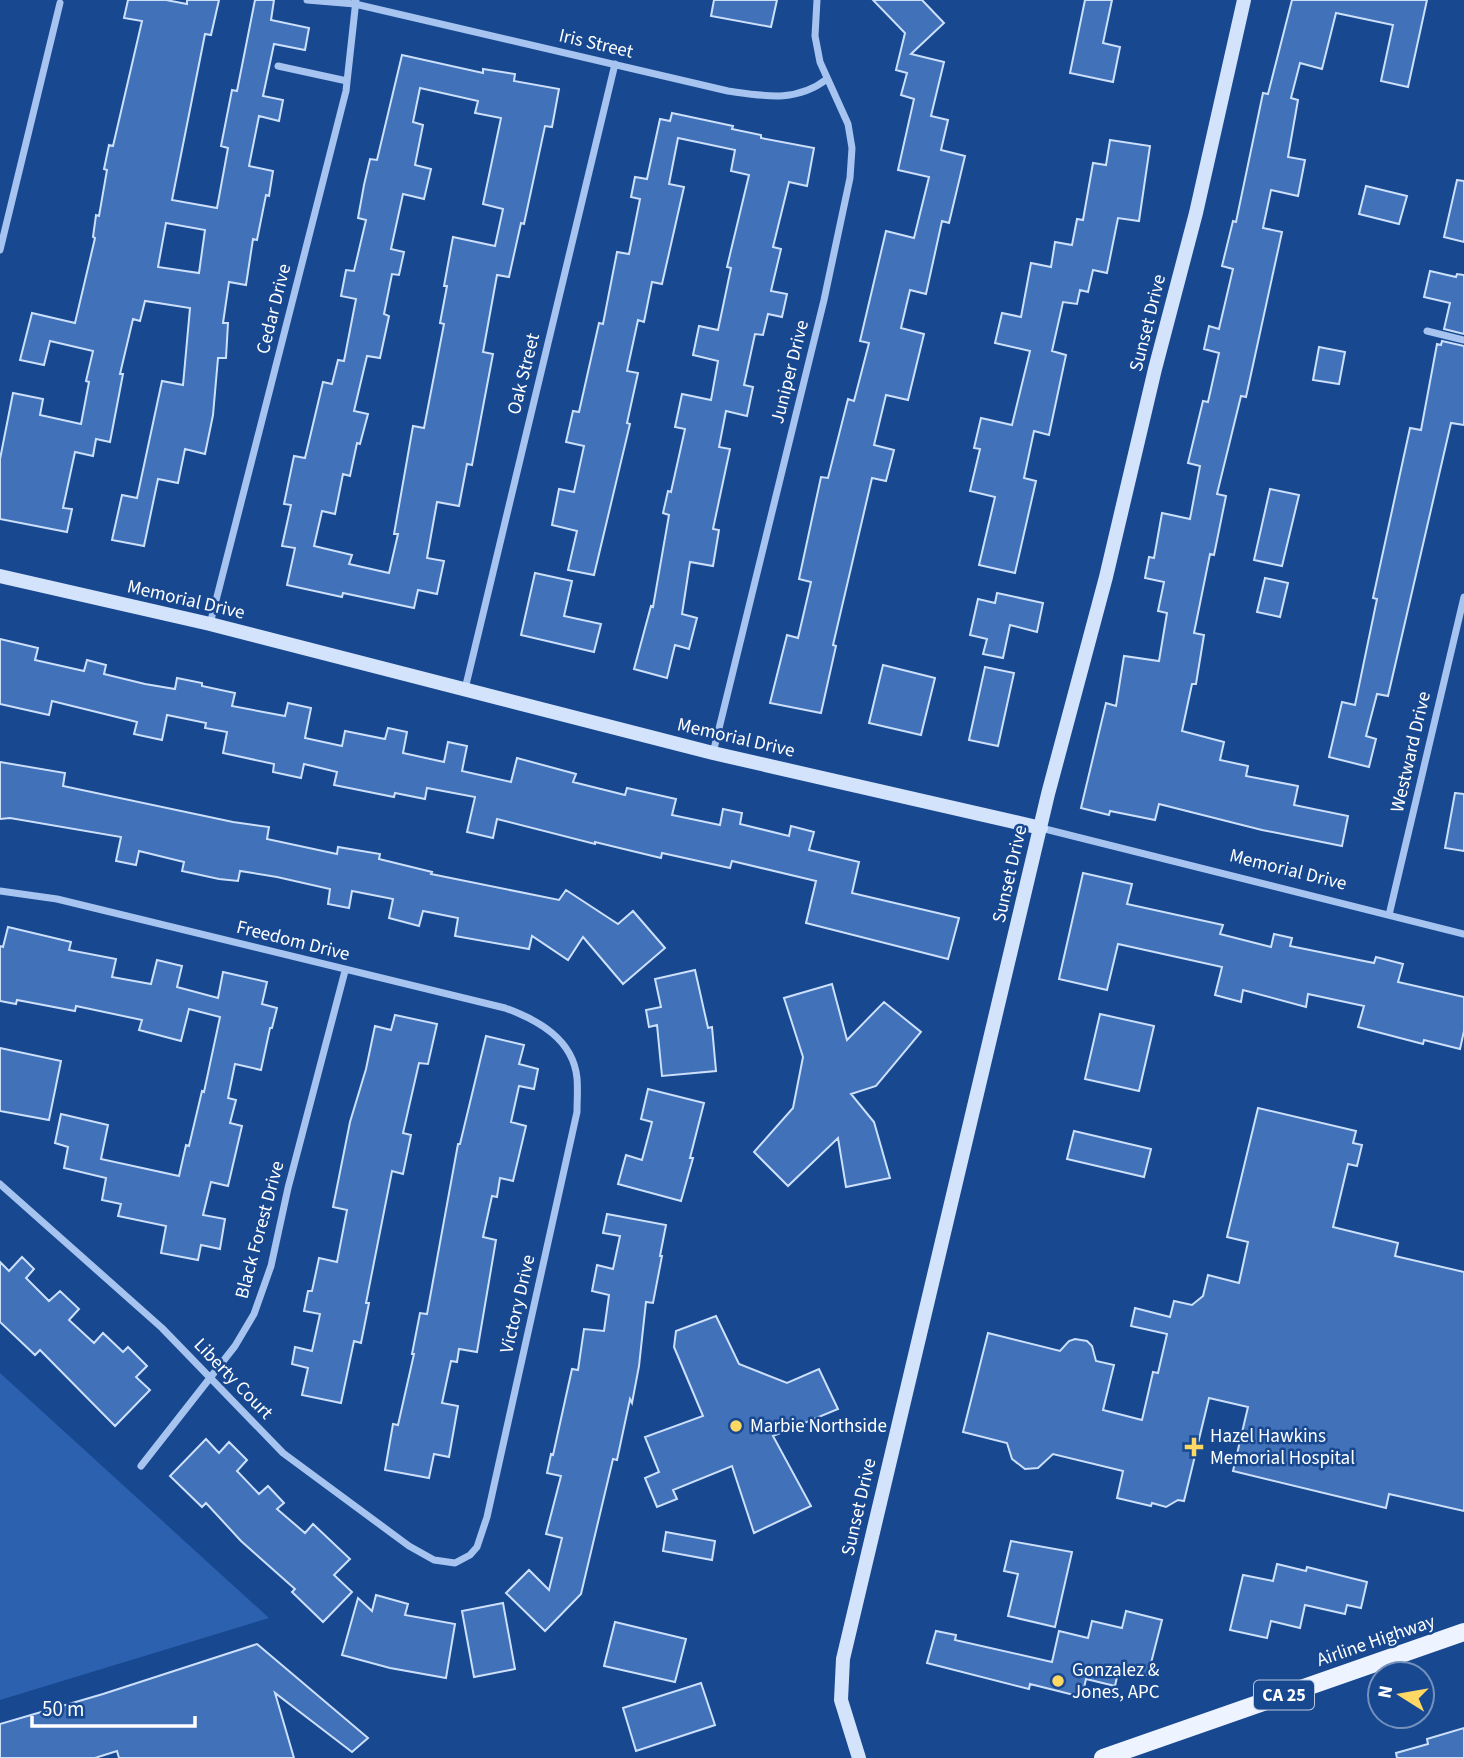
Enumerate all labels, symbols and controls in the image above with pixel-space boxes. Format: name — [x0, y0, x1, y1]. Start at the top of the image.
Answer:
street label: Iris Street — [556, 22, 636, 66]
street label: Cedar Drive — [250, 261, 298, 357]
street label: Sunset Drive — [1123, 271, 1173, 375]
street label: Juniper Drive — [764, 317, 816, 427]
street label: Oak Street — [501, 330, 547, 418]
street label: Memorial Drive — [125, 573, 247, 627]
street label: Westward Drive — [1384, 689, 1438, 815]
street label: Memorial Drive — [675, 711, 797, 765]
street label: Sunset Drive — [986, 822, 1034, 926]
street label: Memorial Drive — [1227, 842, 1349, 898]
street label: Freedom Drive — [234, 914, 352, 968]
street label: Black Forest Drive — [229, 1158, 291, 1302]
street label: Victory Drive — [494, 1252, 542, 1356]
street label: Liberty Court — [187, 1332, 279, 1426]
place label: Marbie Northside — [750, 1413, 887, 1440]
marker: Marbie Northside — [728, 1418, 744, 1434]
place label: Hazel Hawkins Memorial Hospital — [1210, 1423, 1355, 1472]
marker: Hazel Hawkins Memorial Hospital — [1184, 1437, 1204, 1457]
street label: Sunset Drive — [835, 1455, 883, 1559]
street label: Airline Highway — [1313, 1608, 1439, 1674]
place label: Gonzalez & Jones, APC — [1072, 1657, 1160, 1706]
north arrow — [1366, 1660, 1436, 1730]
marker: Gonzalez & Jones, APC — [1050, 1673, 1066, 1689]
road number: CA 25 — [1254, 1680, 1314, 1710]
text: N — [1371, 1683, 1400, 1701]
scale bar — [32, 1684, 194, 1728]
text: 50 m — [42, 1694, 84, 1724]

